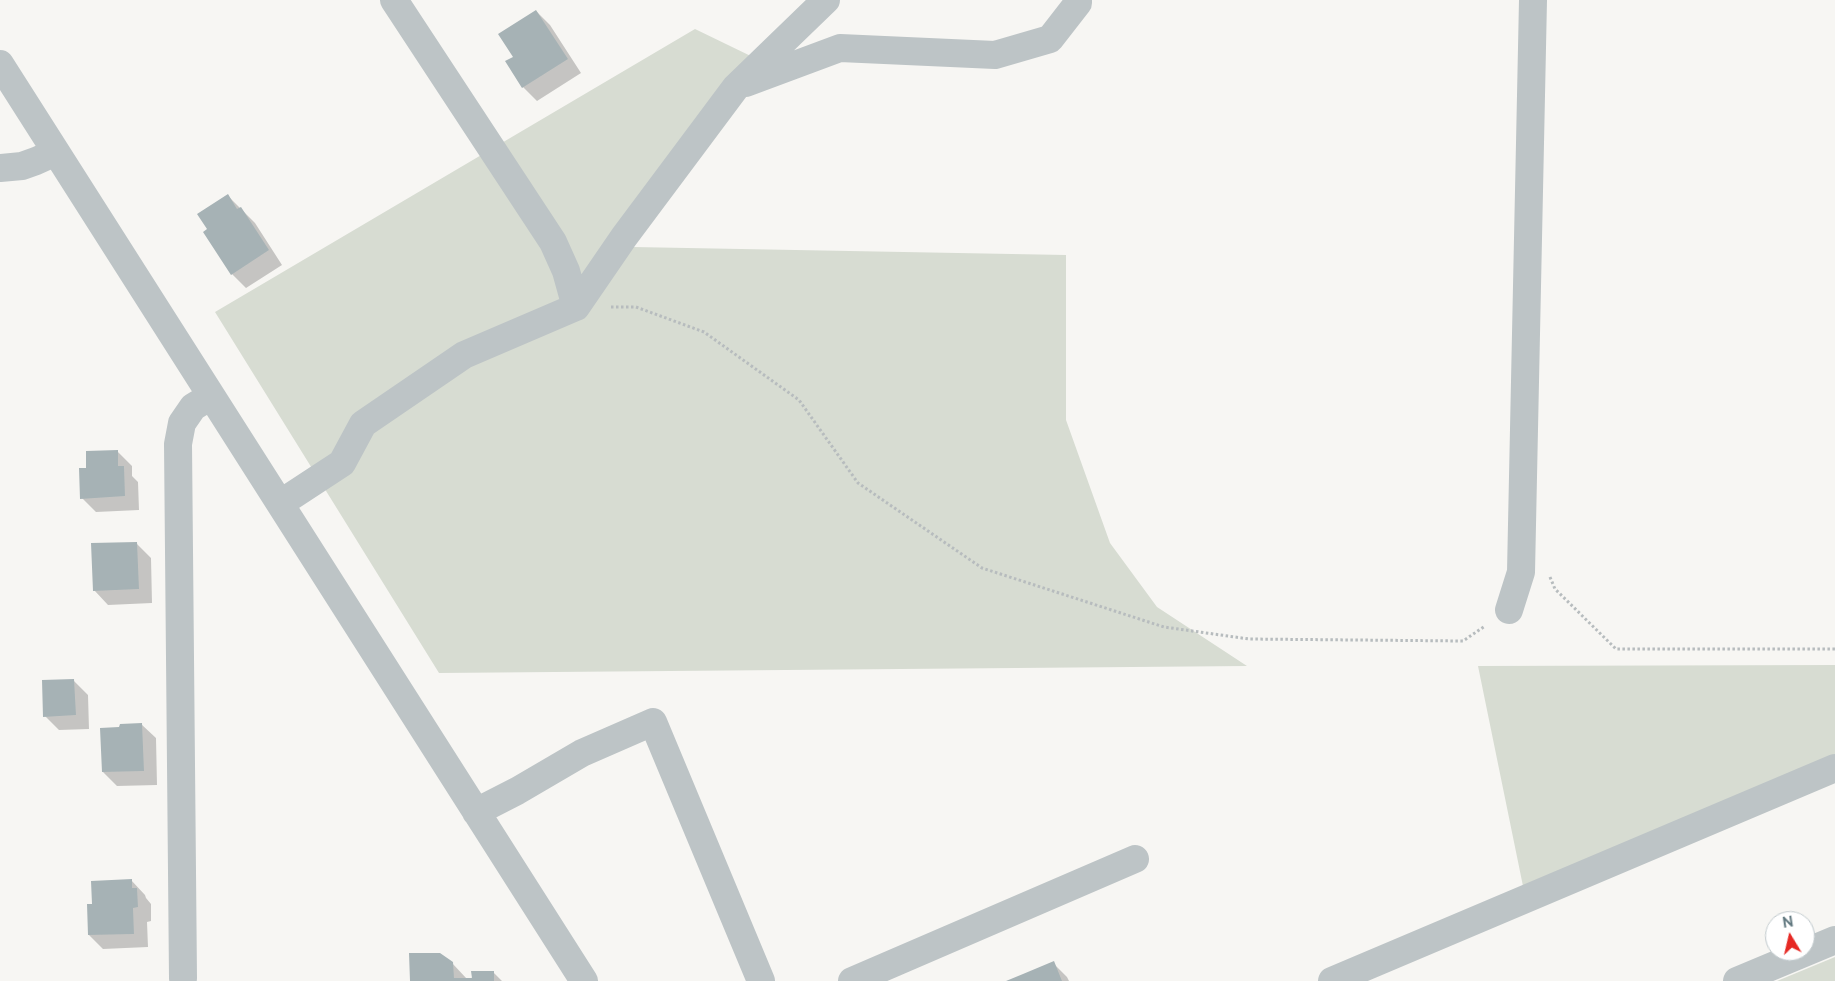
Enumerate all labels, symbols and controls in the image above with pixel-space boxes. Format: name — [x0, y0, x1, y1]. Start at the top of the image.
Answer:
north arrow — [1765, 911, 1815, 961]
text: N — [1781, 913, 1794, 931]

